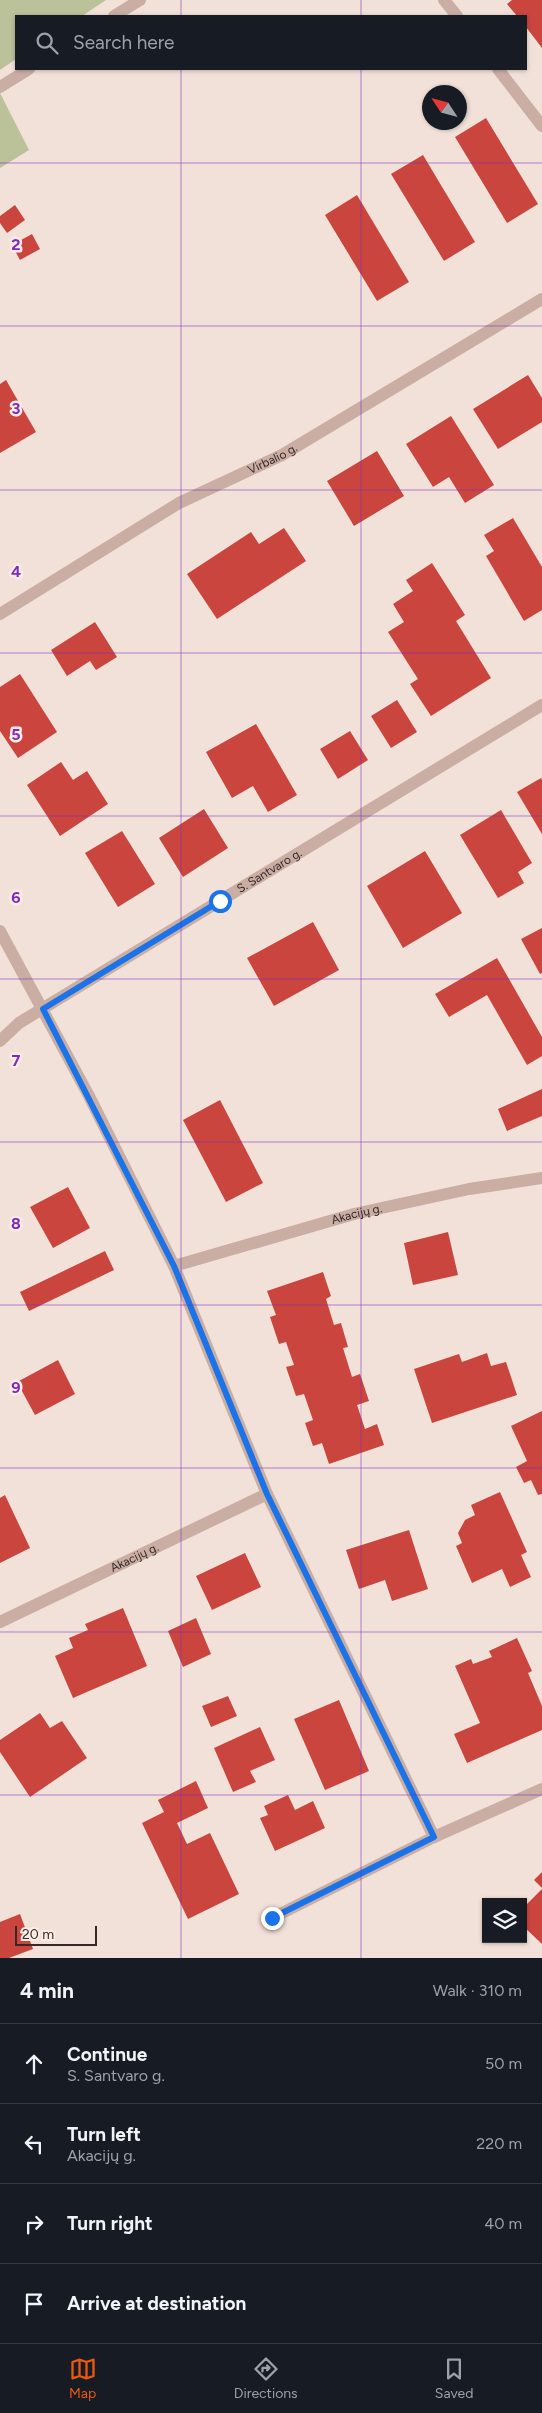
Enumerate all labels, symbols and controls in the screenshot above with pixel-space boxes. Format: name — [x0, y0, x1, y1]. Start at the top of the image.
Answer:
search box — [15, 15, 527, 70]
icon: search — [33, 29, 61, 57]
text: Search here — [73, 31, 175, 54]
north arrow — [422, 85, 467, 130]
text: 2 — [11, 235, 21, 254]
text: 3 — [12, 399, 21, 418]
street label: Virbalio g. — [246, 441, 300, 477]
text: 4 — [11, 562, 21, 581]
text: 5 — [11, 725, 21, 744]
street label: S. Santvaro g. — [234, 846, 304, 896]
text: 6 — [11, 888, 21, 907]
route start — [209, 890, 232, 913]
text: 7 — [12, 1051, 21, 1070]
street label: Akacijų g. — [330, 1201, 383, 1227]
text: 8 — [11, 1214, 21, 1233]
text: 9 — [11, 1378, 21, 1397]
street label: Akacijų g. — [108, 1540, 161, 1575]
map controls — [482, 1898, 527, 1943]
button: layers — [482, 1898, 527, 1943]
route end — [261, 1907, 284, 1930]
scale bar — [15, 1923, 98, 1946]
text: 20 m — [22, 1926, 54, 1943]
text: 4 min — [20, 1978, 74, 2003]
text: Walk · 310 m — [433, 1981, 522, 2000]
text: Continue — [67, 2043, 147, 2066]
icon: ahead — [20, 2050, 48, 2078]
text: 50 m — [485, 2054, 522, 2073]
text: S. Santvaro g. — [67, 2066, 165, 2085]
text: Turn left — [67, 2123, 141, 2146]
icon: left — [20, 2130, 48, 2158]
text: 220 m — [476, 2134, 522, 2153]
text: Akacijų g. — [67, 2146, 136, 2165]
icon: right — [20, 2210, 48, 2238]
text: Turn right — [67, 2212, 153, 2235]
text: 40 m — [484, 2214, 522, 2233]
icon: arrive — [20, 2290, 48, 2318]
text: Arrive at destination — [67, 2292, 246, 2315]
tab: Map — [69, 2355, 97, 2402]
tab: Directions — [234, 2355, 298, 2402]
tab: Saved — [435, 2355, 473, 2402]

